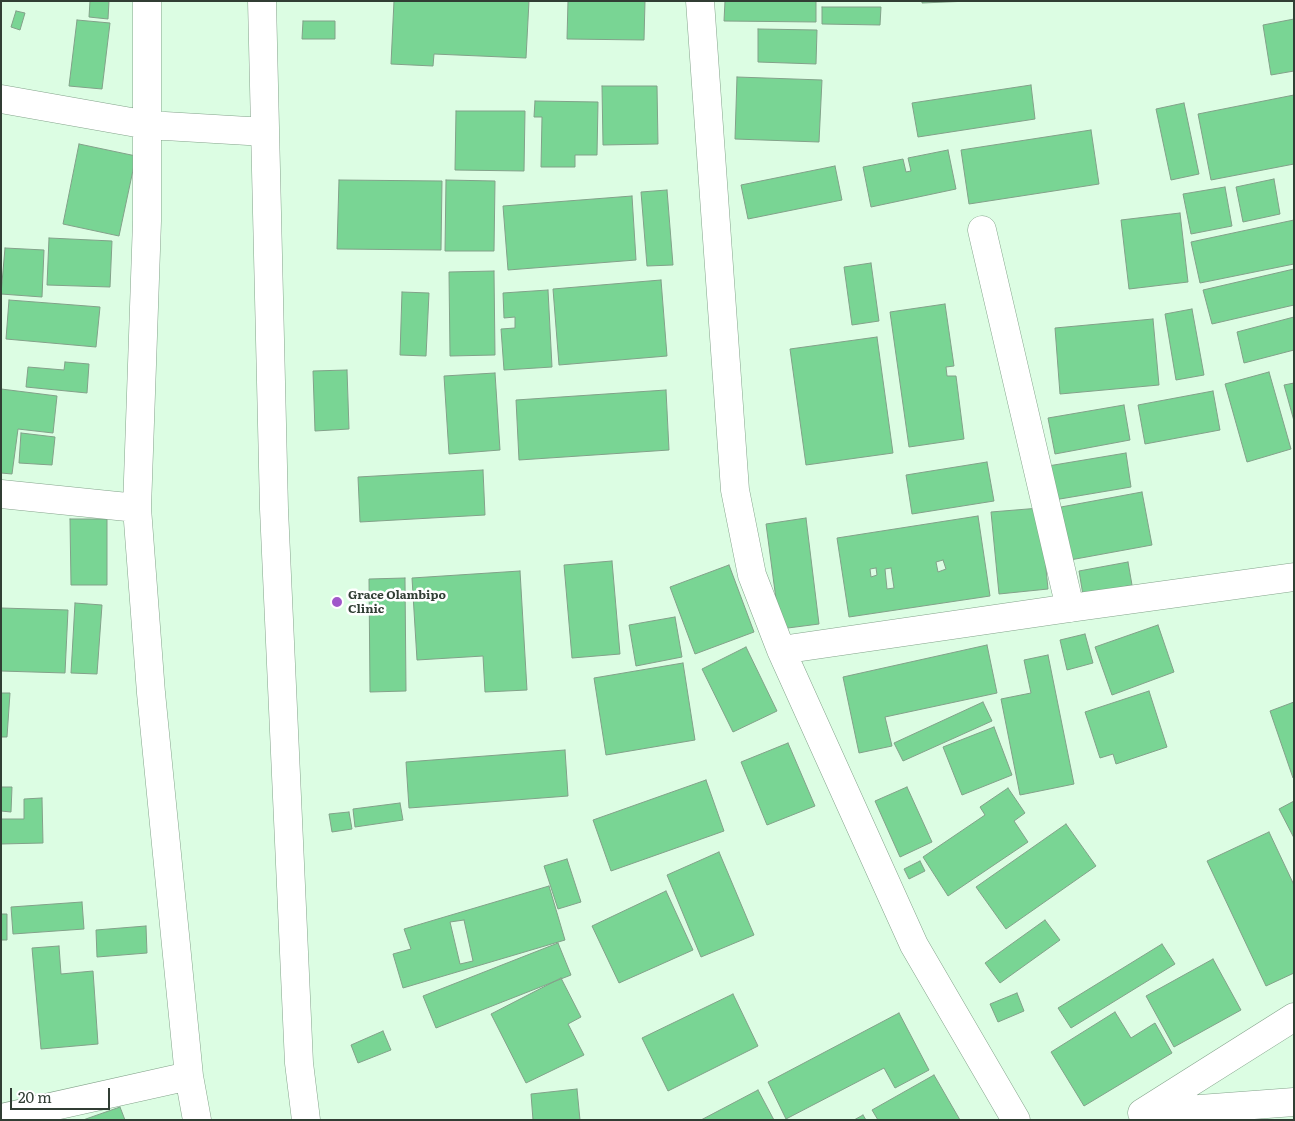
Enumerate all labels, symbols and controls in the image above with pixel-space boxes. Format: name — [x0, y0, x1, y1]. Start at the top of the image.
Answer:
place label: Grace Olambipo Clinic — [348, 588, 446, 616]
marker: Grace Olambipo Clinic — [330, 595, 344, 609]
scale bar — [12, 1078, 112, 1110]
text: 20 m — [18, 1085, 52, 1108]

